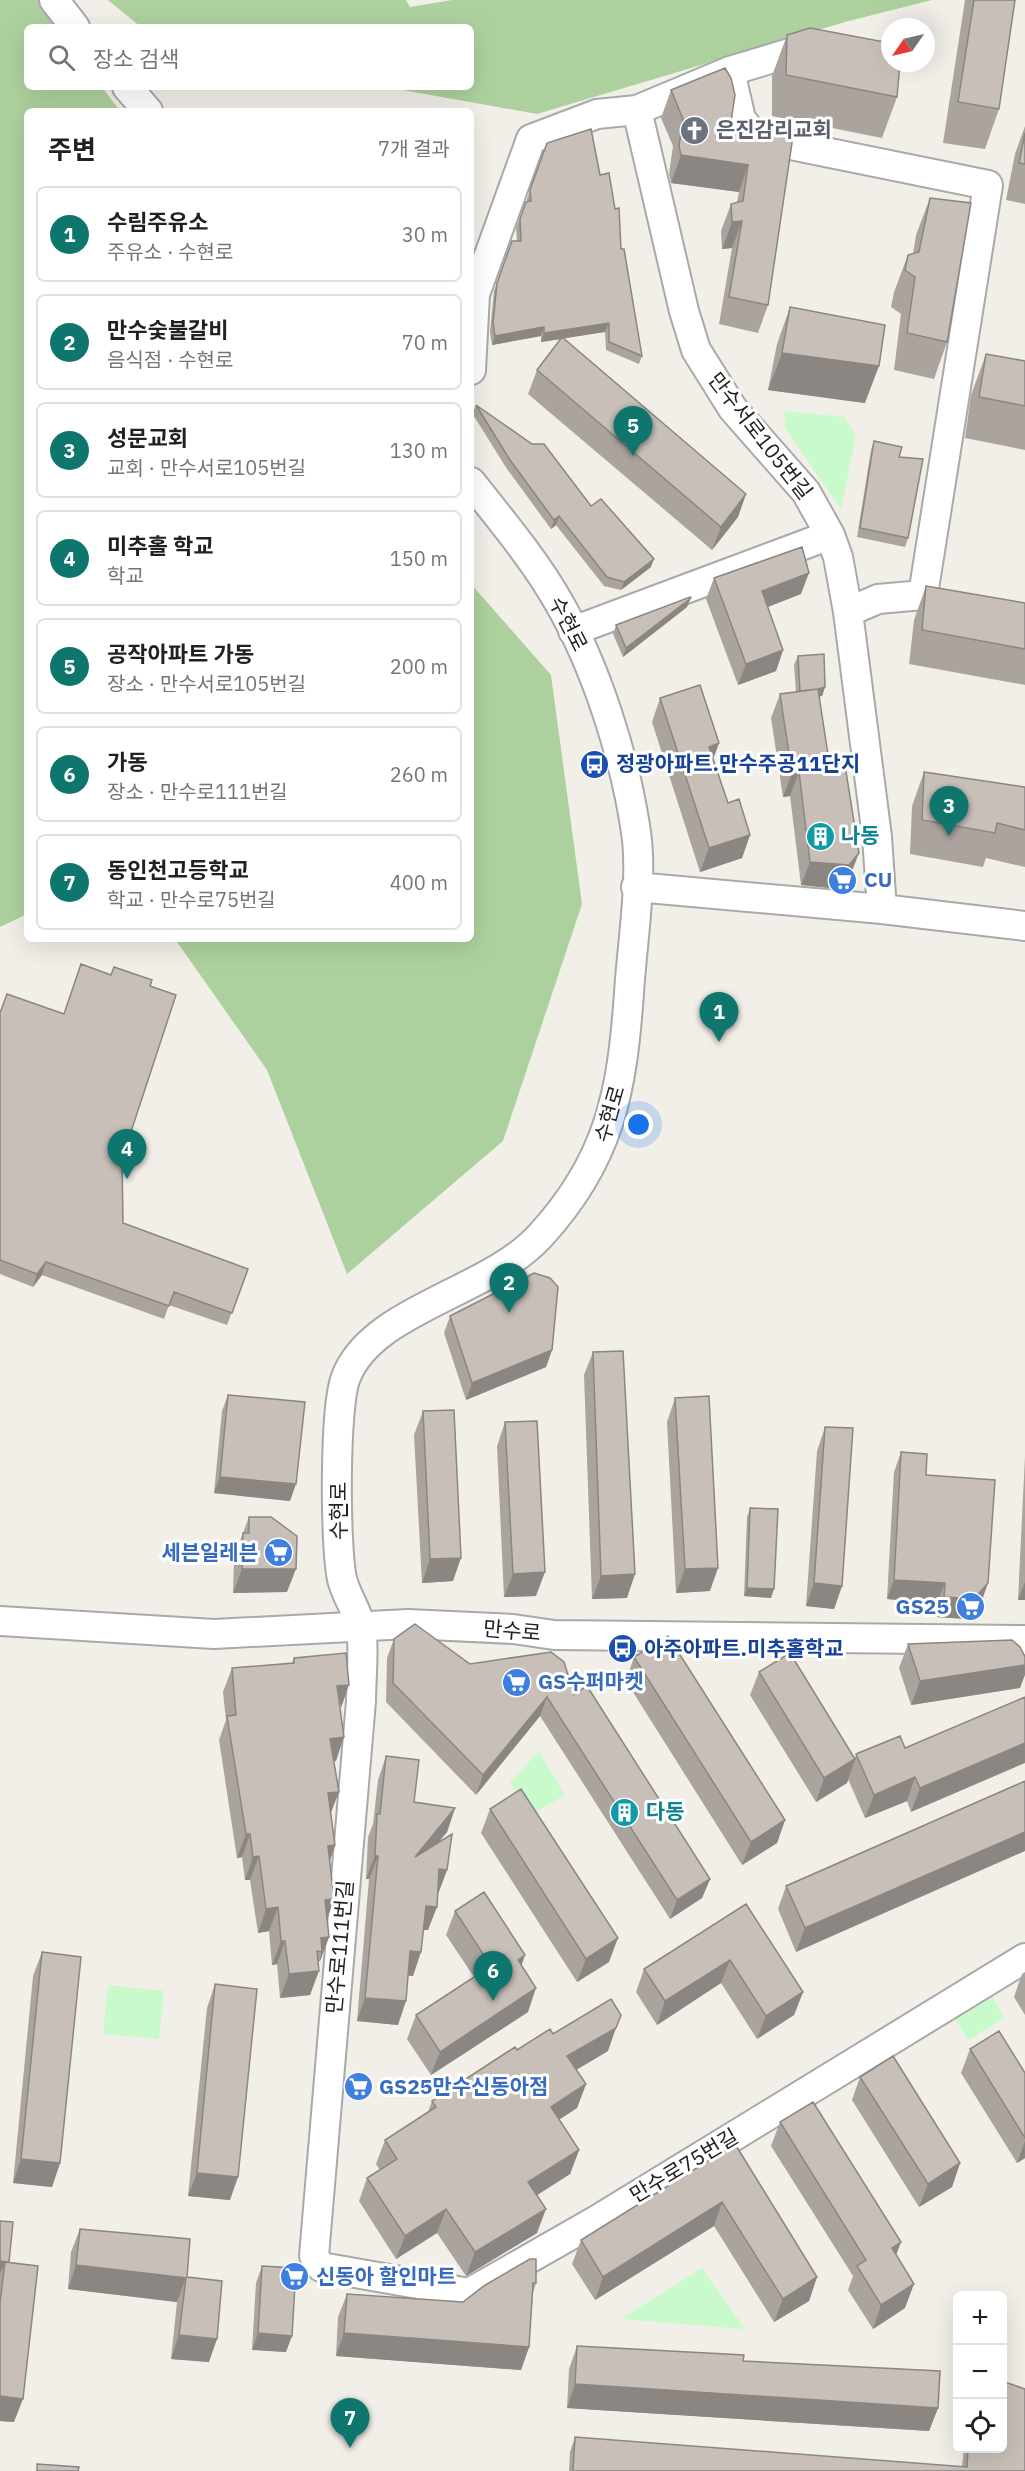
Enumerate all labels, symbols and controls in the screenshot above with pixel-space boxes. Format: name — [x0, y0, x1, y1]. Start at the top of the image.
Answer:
north arrow — [881, 18, 935, 72]
search box — [24, 24, 474, 90]
icon: search — [45, 41, 78, 74]
text: 장소 검색 — [93, 44, 179, 73]
church icon: 은진감리교회 — [679, 114, 711, 146]
place label: 은진감리교회 — [716, 115, 832, 143]
text: 주변 — [48, 132, 96, 166]
text: 7개 결과 — [378, 135, 450, 162]
text: 수림주유소 — [107, 207, 208, 236]
text: 1 — [64, 221, 76, 248]
text: 30 m — [402, 221, 448, 248]
text: 주유소 · 수현로 — [107, 238, 233, 265]
text: 만수숯불갈비 — [107, 315, 228, 344]
text: 2 — [64, 329, 76, 356]
text: 70 m — [402, 329, 448, 356]
text: 음식점 · 수현로 — [107, 346, 233, 373]
street label: 만수서로105번길 — [702, 366, 819, 505]
pin: 5 — [614, 406, 652, 456]
text: 성문교회 — [107, 423, 188, 452]
text: 3 — [64, 437, 76, 464]
text: 130 m — [390, 437, 448, 464]
text: 교회 · 만수서로105번길 — [107, 454, 306, 481]
text: 미추홀 학교 — [107, 531, 213, 560]
text: 4 — [64, 545, 76, 572]
text: 150 m — [390, 545, 448, 572]
text: 학교 — [107, 562, 144, 589]
street label: 수현로 — [543, 591, 595, 656]
text: 공작아파트 가동 — [107, 639, 254, 668]
text: 5 — [64, 653, 76, 680]
text: 200 m — [390, 653, 448, 680]
text: 장소 · 만수서로105번길 — [107, 670, 306, 697]
text: 가동 — [107, 747, 147, 776]
bus stop icon: 정광아파트.만수주공11단지 — [579, 748, 611, 780]
place label: 정광아파트.만수주공11단지 — [616, 749, 860, 777]
text: 6 — [64, 761, 76, 788]
text: 260 m — [390, 761, 448, 788]
text: 장소 · 만수로111번길 — [107, 778, 288, 805]
pin: 3 — [930, 786, 968, 836]
building icon: 나동 — [804, 820, 836, 852]
place label: 나동 — [841, 821, 880, 849]
text: 동인천고등학교 — [107, 855, 249, 884]
supermarket icon: CU — [827, 864, 859, 896]
place label: CU — [864, 865, 892, 893]
text: 7 — [64, 869, 76, 896]
text: 400 m — [390, 869, 448, 896]
text: 학교 · 만수로75번길 — [107, 886, 276, 913]
pin: 1 — [700, 992, 738, 1042]
street label: 수현로 — [588, 1082, 630, 1145]
your location — [624, 1110, 653, 1139]
pin: 4 — [108, 1130, 146, 1179]
pin: 2 — [490, 1264, 528, 1313]
street label: 수현로 — [324, 1482, 352, 1540]
supermarket icon: 세븐일레븐 — [263, 1537, 295, 1569]
place label: 세븐일레븐 — [161, 1538, 258, 1566]
supermarket icon: GS25 — [954, 1591, 986, 1623]
place label: GS25 — [896, 1592, 949, 1620]
street label: 만수로 — [482, 1614, 542, 1646]
bus stop icon: 아주아파트.미추홀학교 — [607, 1633, 639, 1665]
place label: 아주아파트.미추홀학교 — [644, 1634, 844, 1662]
supermarket icon: GS수퍼마켓 — [501, 1666, 533, 1698]
place label: GS수퍼마켓 — [538, 1667, 643, 1695]
building icon: 다동 — [609, 1796, 641, 1828]
place label: 다동 — [646, 1797, 685, 1825]
street label: 만수로111번길 — [319, 1879, 359, 2015]
pin: 6 — [474, 1952, 512, 2001]
supermarket icon: GS25만수신동아점 — [342, 2071, 374, 2103]
place label: GS25만수신동아점 — [379, 2072, 548, 2100]
street label: 만수로75번길 — [624, 2122, 743, 2209]
supermarket icon: 신동아 할인마트 — [279, 2261, 311, 2293]
place label: 신동아 할인마트 — [316, 2262, 456, 2290]
map controls — [953, 2291, 1007, 2453]
button: + — [953, 2291, 1007, 2345]
button: − — [953, 2345, 1007, 2399]
pin: 7 — [330, 2398, 370, 2448]
button: locate — [953, 2399, 1007, 2453]

